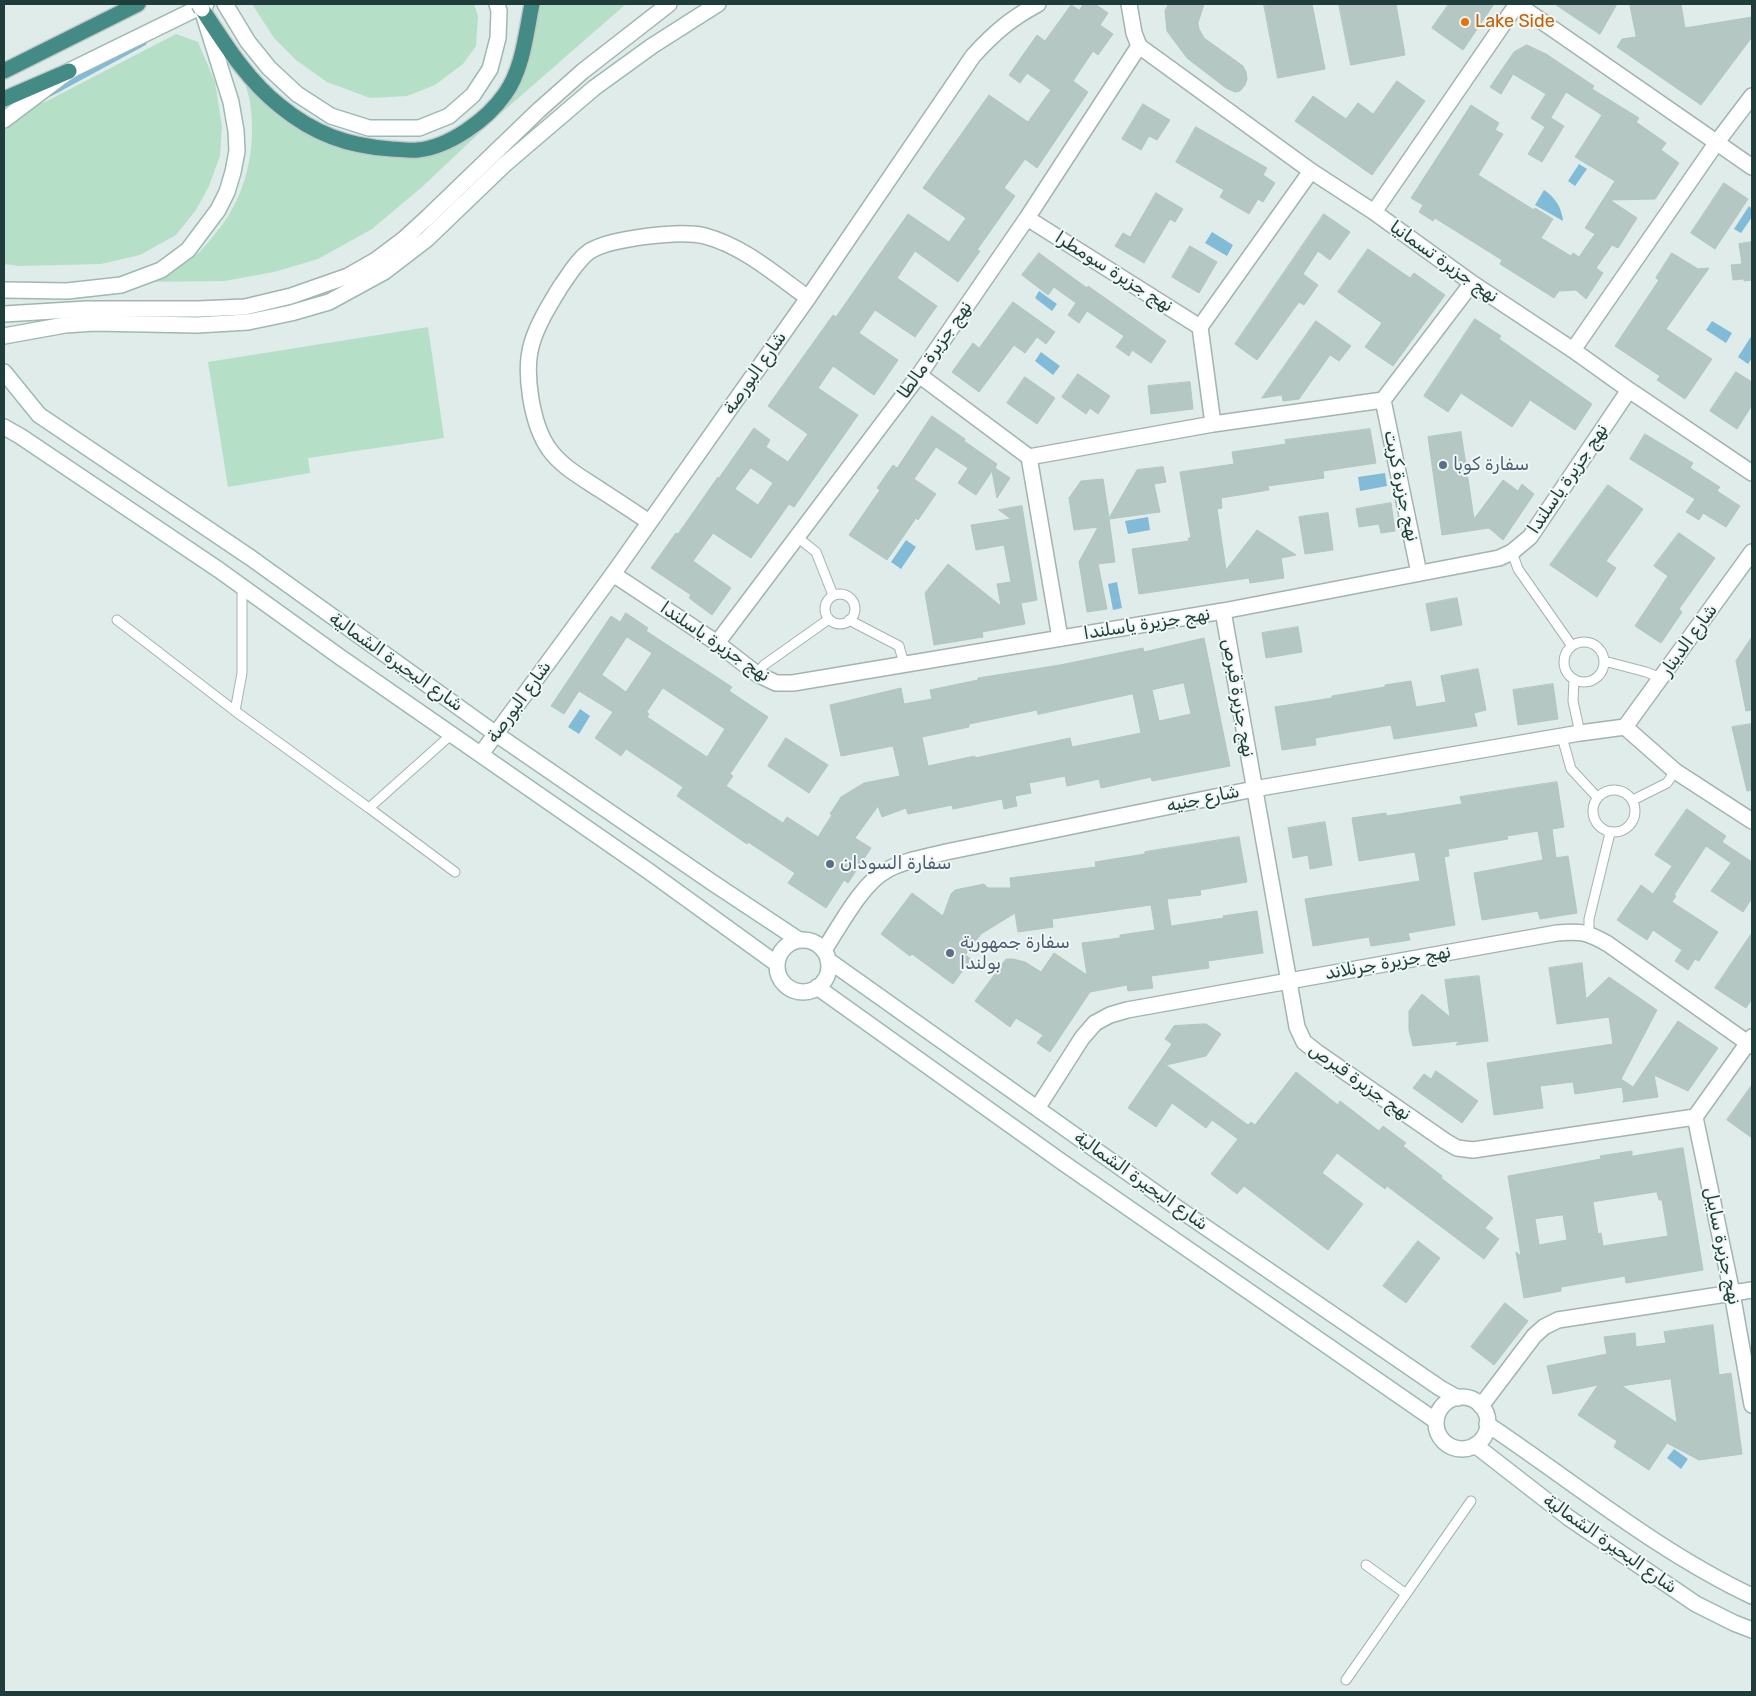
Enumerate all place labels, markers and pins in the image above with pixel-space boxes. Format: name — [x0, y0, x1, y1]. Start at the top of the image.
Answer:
place label: Lake Side — [1475, 11, 1555, 33]
marker: Lake Side — [1459, 16, 1471, 28]
place label: سفارة كوبا — [1453, 454, 1529, 476]
marker: سفارة كوبا — [1437, 459, 1449, 471]
place label: سفارة السودان — [840, 853, 951, 875]
marker: سفارة السودان — [824, 858, 836, 870]
place label: سفارة جمهورية بولندا — [960, 932, 1070, 974]
marker: سفارة جمهورية بولندا — [944, 947, 956, 959]

